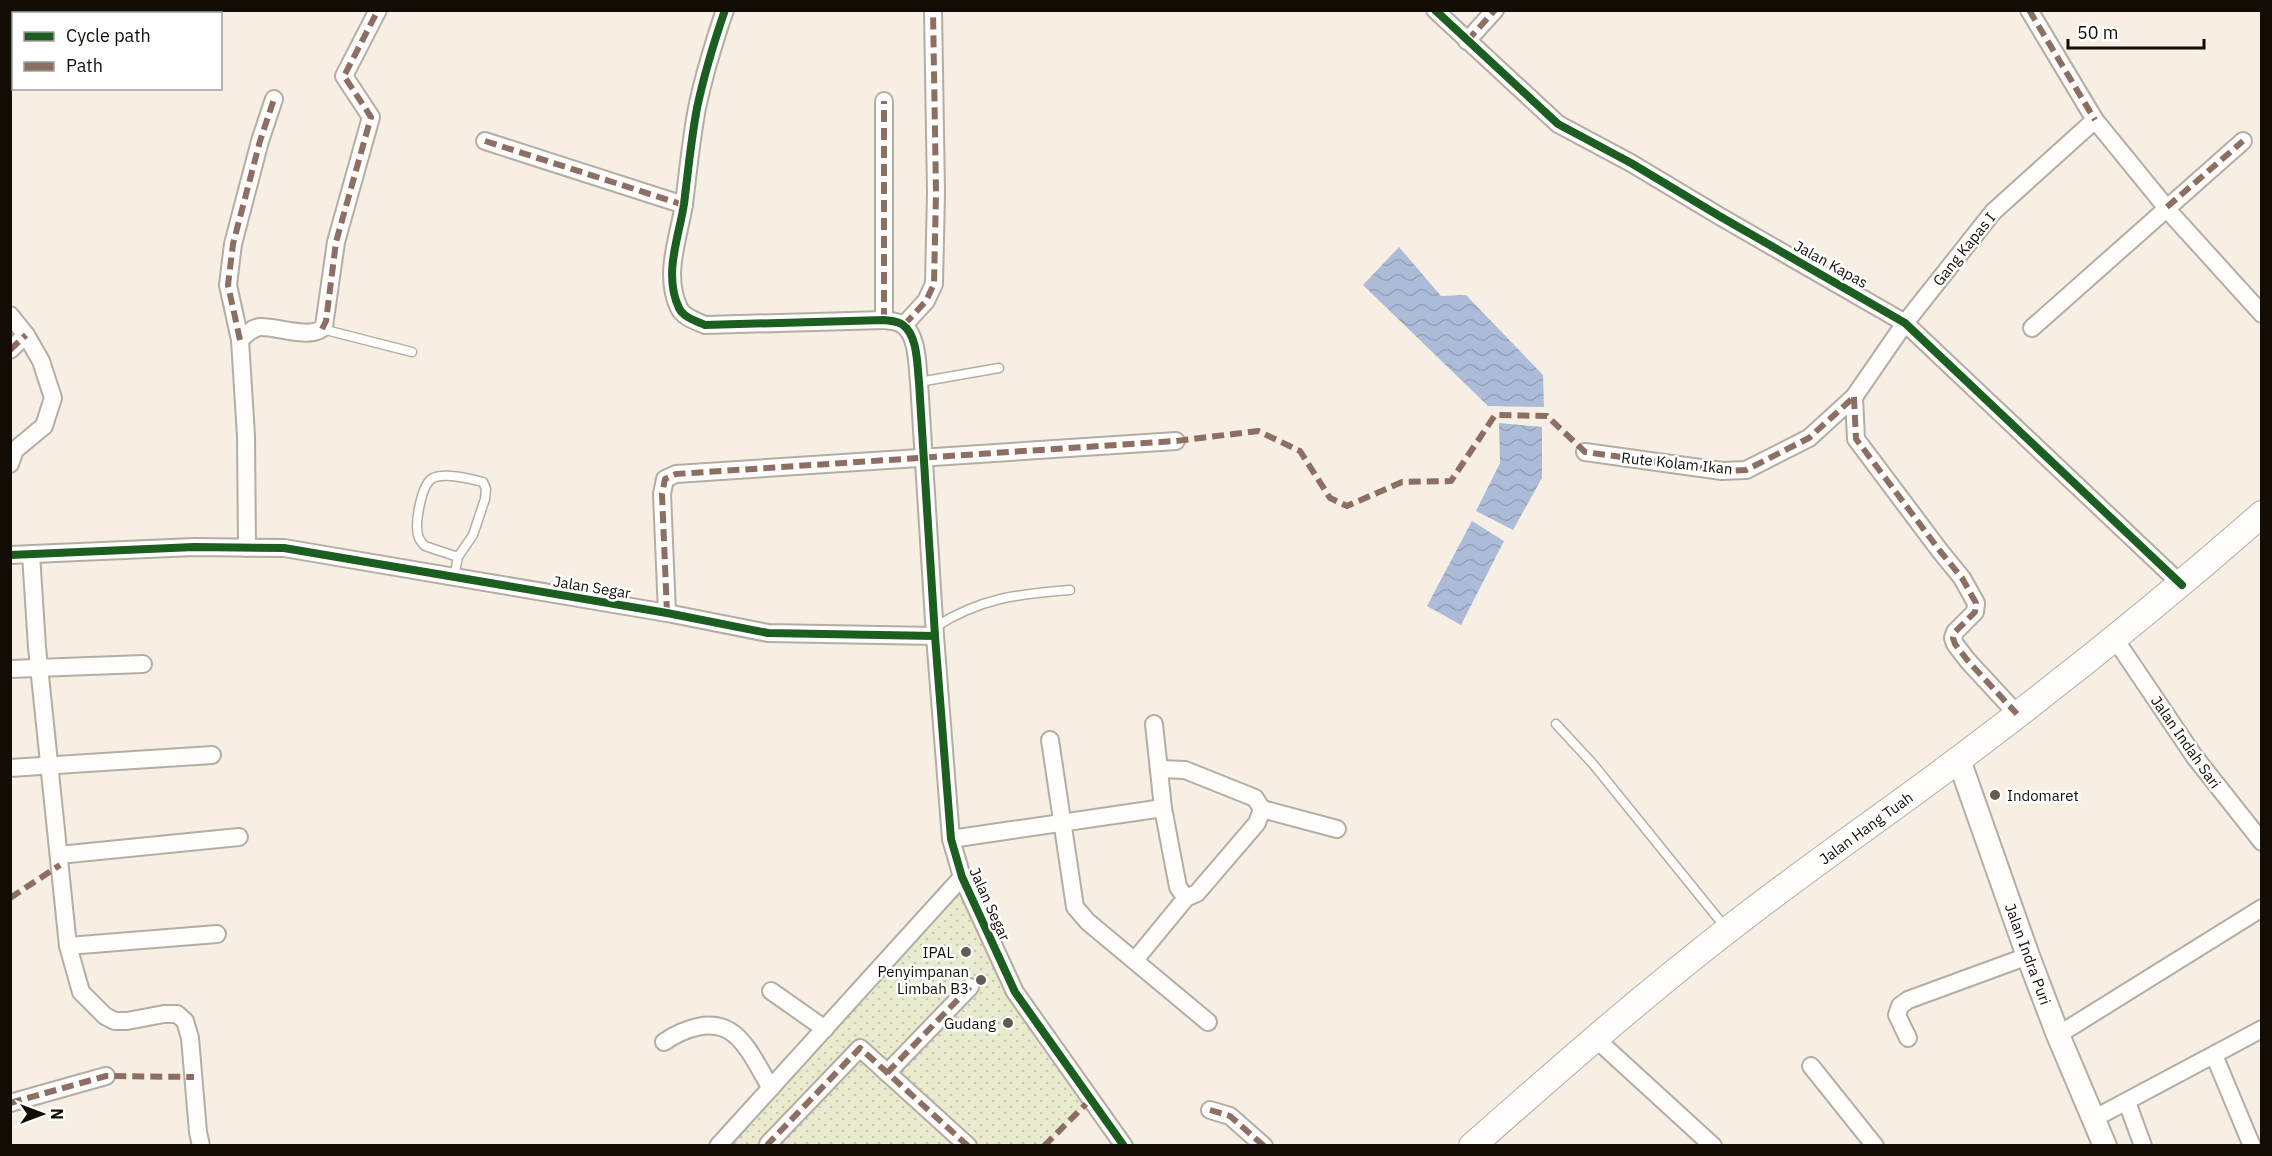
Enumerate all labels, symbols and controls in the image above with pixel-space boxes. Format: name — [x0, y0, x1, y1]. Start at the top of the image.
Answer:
legend — [12, 12, 222, 90]
scale bar — [2068, 12, 2204, 50]
text: 50 m — [2077, 21, 2119, 44]
text: Cycle path — [66, 24, 151, 47]
text: Path — [66, 54, 103, 77]
street label: Gang Kapas I — [1929, 208, 1999, 290]
street label: Jalan Kapas — [1791, 236, 1871, 292]
street label: Rute Kolam Ikan — [1620, 448, 1734, 478]
street label: Jalan Segar — [552, 572, 633, 603]
street label: Jalan Indah Sari — [2147, 692, 2225, 792]
place label: Indomaret — [2007, 786, 2079, 805]
street label: Jalan Hang Tuah — [1815, 788, 1917, 868]
marker: Indomaret — [1988, 788, 2002, 802]
street label: Jalan Segar — [965, 864, 1015, 944]
street label: Jalan Indra Puri — [2001, 901, 2055, 1007]
place label: IPAL — [922, 943, 954, 962]
marker: IPAL — [959, 945, 973, 959]
place label: Penyimpanan Limbah B3 — [877, 962, 969, 998]
marker: Penyimpanan Limbah B3 — [974, 973, 988, 987]
place label: Gudang — [944, 1014, 996, 1033]
marker: Gudang — [1001, 1016, 1015, 1030]
north arrow — [12, 1084, 72, 1144]
text: N — [47, 1108, 67, 1120]

